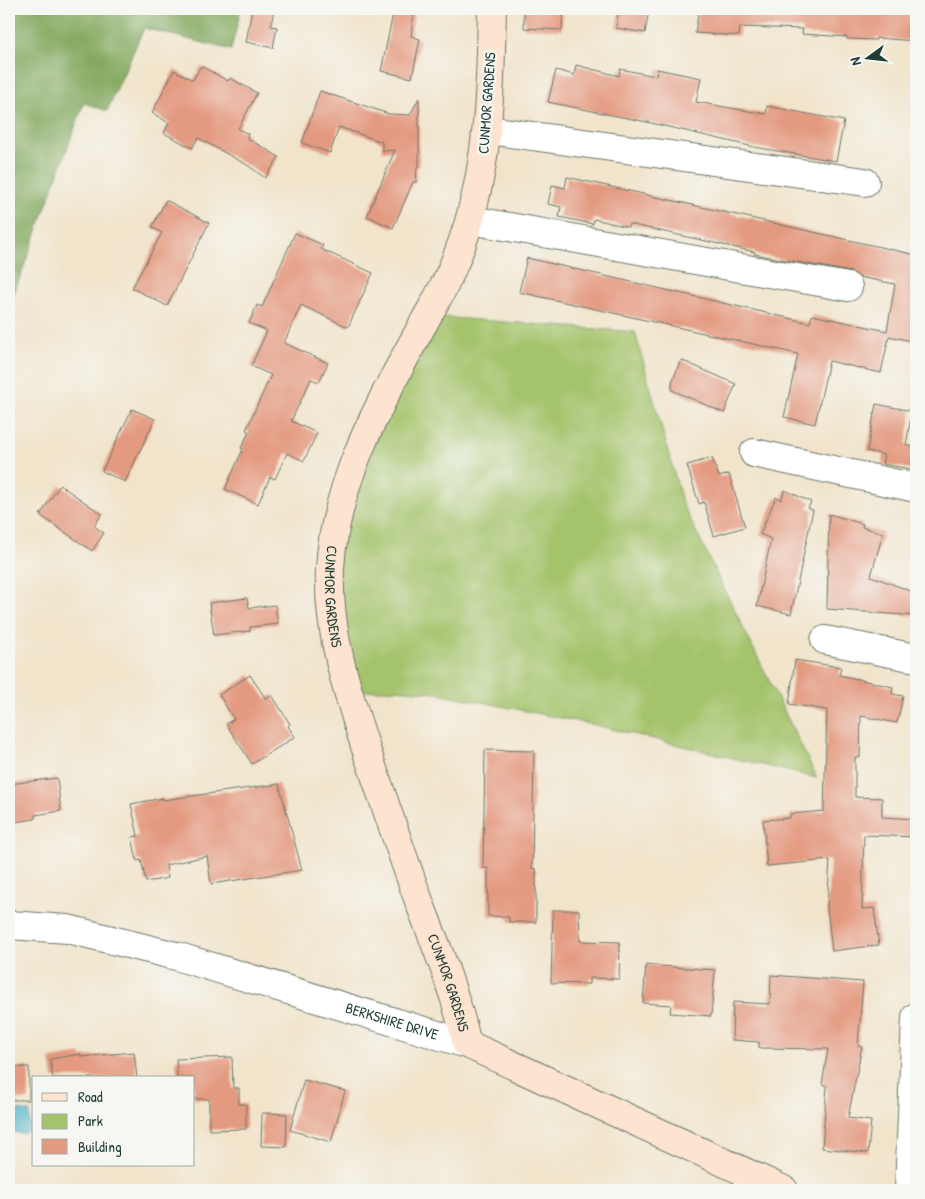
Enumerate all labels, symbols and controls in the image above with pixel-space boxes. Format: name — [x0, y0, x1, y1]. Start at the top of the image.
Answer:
north arrow — [842, 32, 892, 82]
street label: CUNMOR GARDENS — [472, 51, 501, 155]
text: N — [845, 55, 865, 68]
street label: CUNMOR GARDENS — [320, 544, 348, 649]
street label: CUNMOR GARDENS — [423, 931, 475, 1034]
street label: BERKSHIRE DRIVE — [343, 997, 441, 1045]
legend — [32, 1076, 195, 1166]
text: Road — [78, 1086, 103, 1107]
text: Park — [78, 1110, 103, 1131]
text: Building — [78, 1136, 122, 1157]

